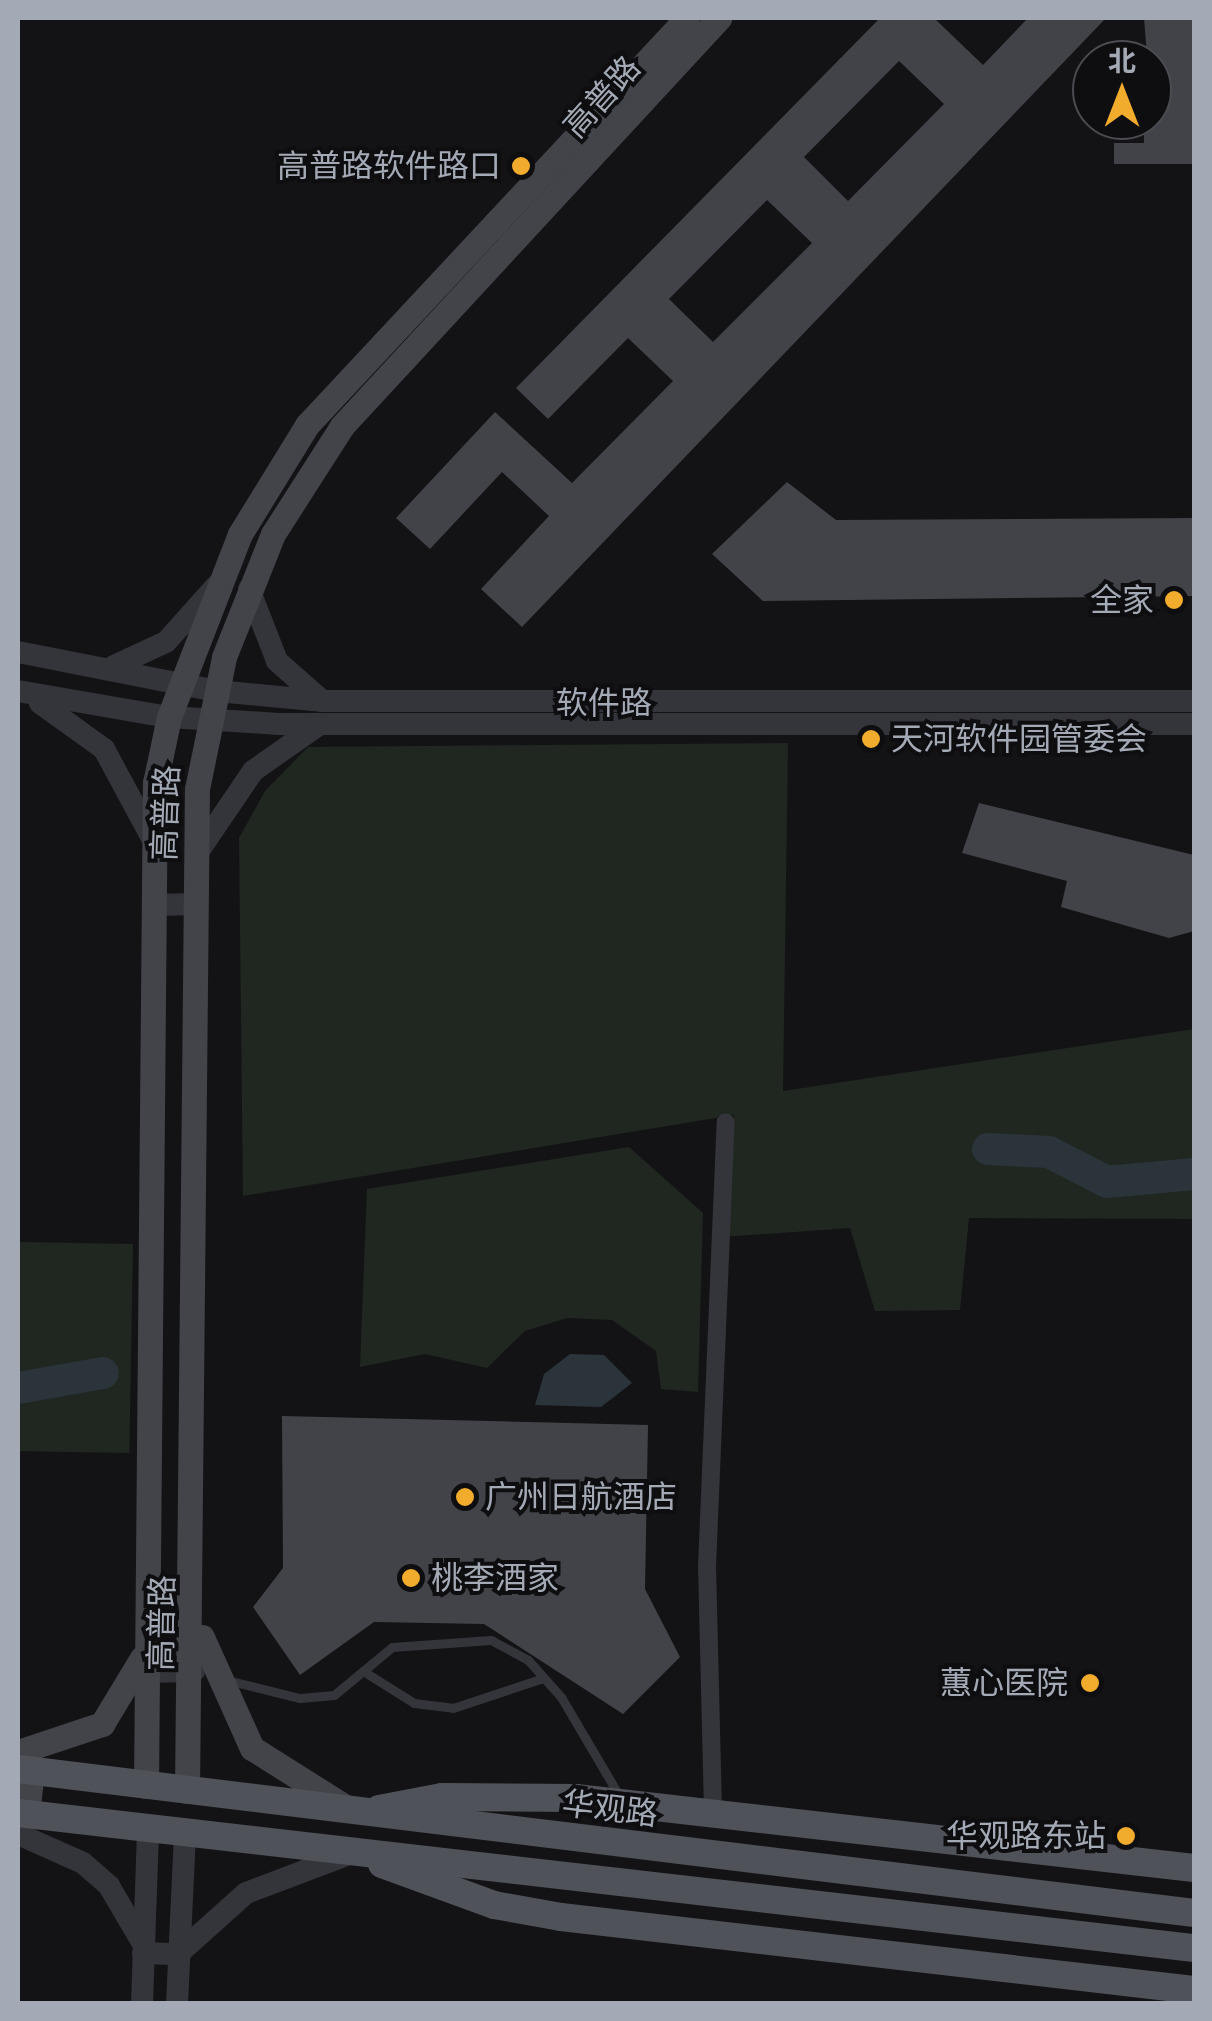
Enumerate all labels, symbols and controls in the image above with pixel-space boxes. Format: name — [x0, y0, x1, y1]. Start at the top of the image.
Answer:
north arrow — [1072, 40, 1172, 140]
text: 北 — [1108, 42, 1136, 81]
street label: 高普路 — [556, 48, 648, 146]
place label: 高普路软件路口 — [277, 147, 501, 185]
marker: 高普路软件路口 — [510, 155, 532, 177]
place label: 全家 — [1090, 581, 1154, 619]
marker: 全家 — [1163, 589, 1185, 611]
street label: 软件路 — [556, 684, 652, 722]
place label: 天河软件园管委会 — [891, 720, 1147, 758]
marker: 天河软件园管委会 — [860, 728, 882, 750]
street label: 高普路 — [145, 764, 187, 862]
place label: 广州日航酒店 — [485, 1478, 677, 1516]
marker: 广州日航酒店 — [454, 1486, 476, 1508]
place label: 桃李酒家 — [431, 1559, 559, 1597]
marker: 桃李酒家 — [400, 1567, 422, 1589]
street label: 高普路 — [142, 1575, 182, 1671]
place label: 蕙心医院 — [940, 1664, 1068, 1702]
marker: 蕙心医院 — [1077, 1670, 1103, 1696]
street label: 华观路 — [560, 1784, 660, 1834]
place label: 华观路东站 — [946, 1817, 1106, 1855]
marker: 华观路东站 — [1115, 1825, 1137, 1847]

